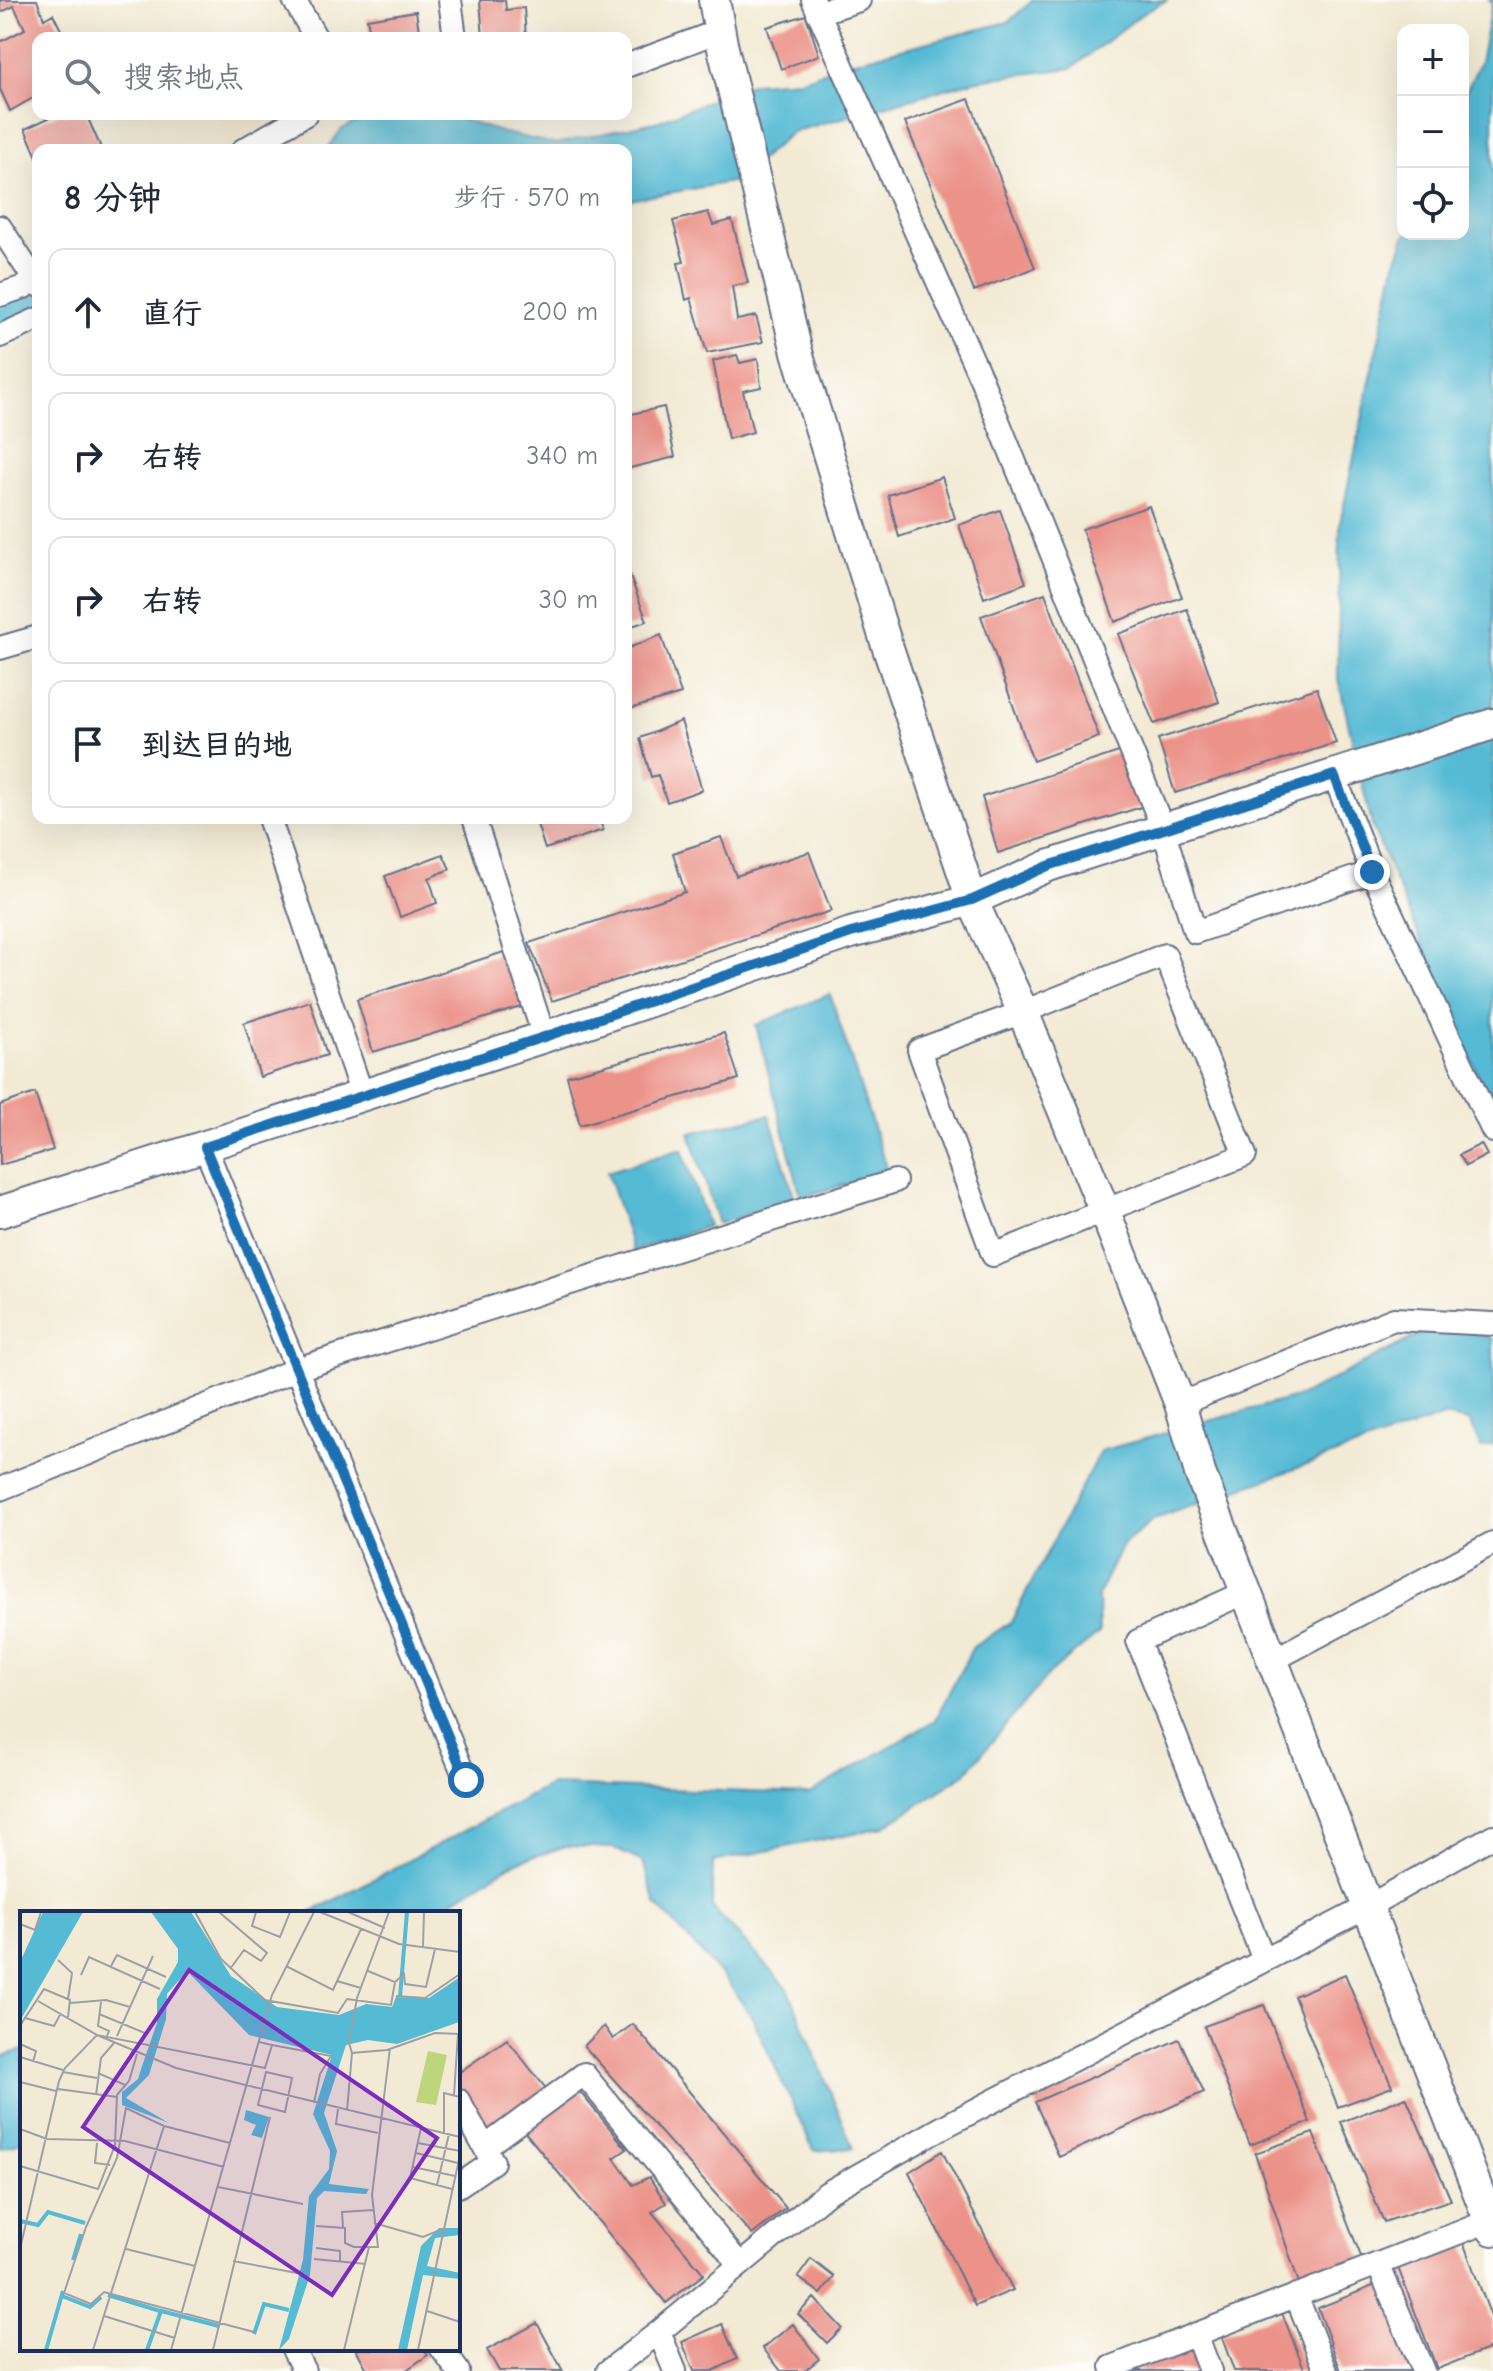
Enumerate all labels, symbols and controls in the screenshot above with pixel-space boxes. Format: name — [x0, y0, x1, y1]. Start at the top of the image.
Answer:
map controls — [1397, 24, 1469, 240]
button: + — [1397, 24, 1469, 96]
search box — [32, 32, 632, 120]
icon: search — [60, 54, 104, 98]
text: 搜索地点 — [124, 60, 244, 95]
button: − — [1397, 96, 1469, 168]
button: locate — [1397, 168, 1469, 240]
text: 8 分钟 — [64, 178, 162, 218]
text: 步行 · 570 m — [454, 183, 600, 213]
icon: ahead — [66, 290, 110, 334]
text: 直行 — [142, 296, 202, 331]
text: 200 m — [523, 297, 598, 327]
icon: right — [66, 434, 110, 478]
text: 右转 — [142, 440, 202, 475]
text: 340 m — [526, 441, 598, 471]
icon: right — [66, 578, 110, 622]
text: 右转 — [142, 584, 202, 619]
text: 30 m — [539, 585, 598, 615]
icon: arrive — [66, 722, 110, 766]
text: 到达目的地 — [142, 728, 292, 763]
route end — [1354, 854, 1390, 890]
route start — [448, 1762, 484, 1798]
inset map — [20, 1911, 460, 2351]

